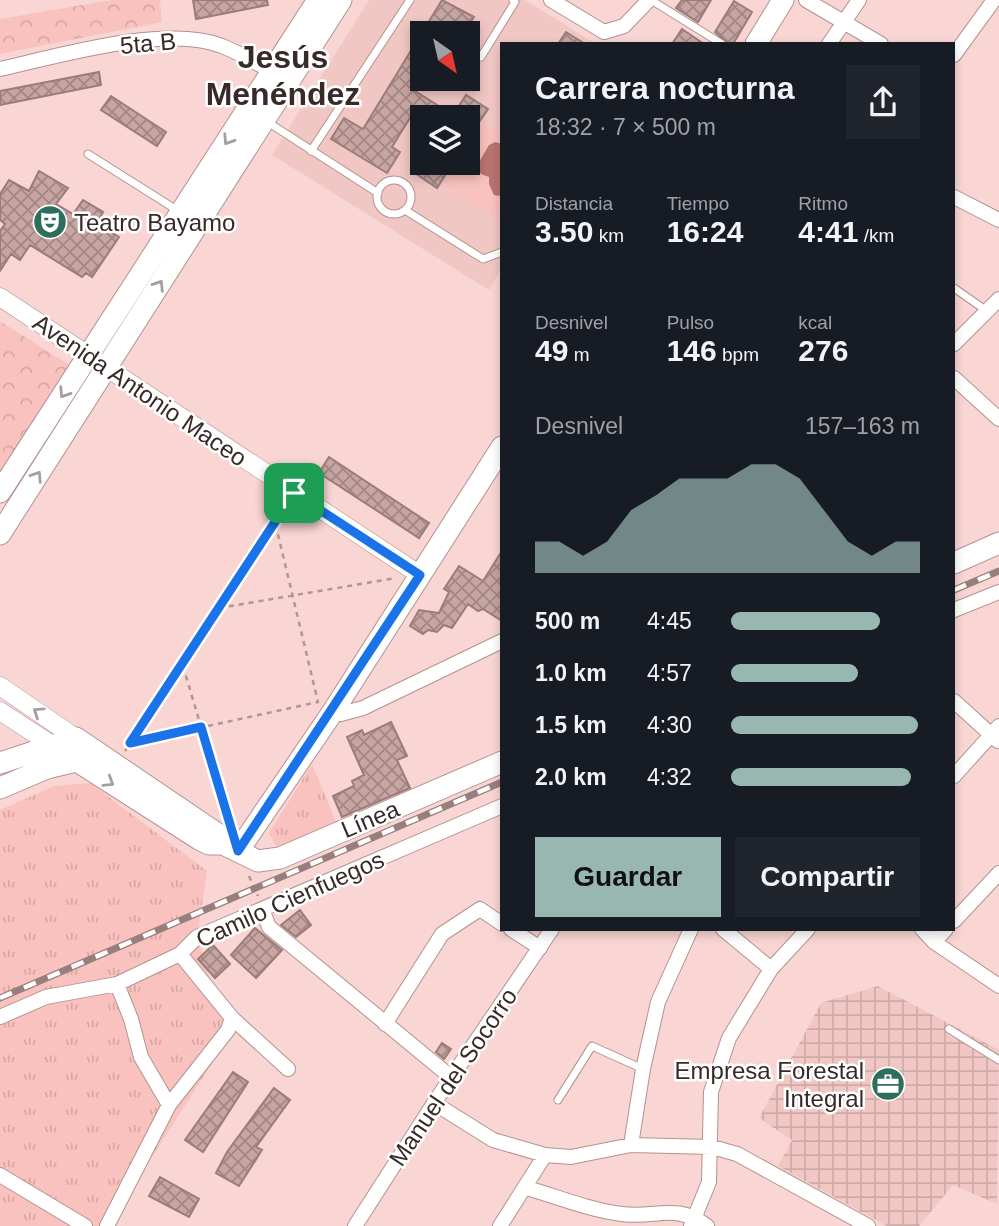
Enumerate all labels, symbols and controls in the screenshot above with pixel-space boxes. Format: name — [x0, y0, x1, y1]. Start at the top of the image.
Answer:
north arrow — [410, 21, 480, 91]
map controls — [410, 21, 480, 175]
street label: 5ta B — [119, 27, 177, 59]
district label: Jesús Menéndez — [206, 39, 360, 112]
button: share — [846, 65, 920, 139]
text: Carrera nocturna — [535, 70, 795, 106]
button: layers — [410, 105, 480, 175]
text: 18:32 · 7 × 500 m — [535, 114, 716, 140]
one-way arrow — [223, 132, 236, 145]
text: Distancia — [535, 193, 613, 214]
text: Tiempo — [667, 193, 729, 214]
text: Ritmo — [798, 193, 848, 214]
theatre icon: Teatro Bayamo — [31, 203, 69, 241]
place label: Teatro Bayamo — [74, 209, 235, 236]
text: 3.50 — [535, 215, 593, 248]
text: 16:24 — [667, 215, 743, 248]
text: 4:41 — [798, 215, 858, 248]
text: km — [593, 225, 624, 246]
text: /km — [858, 225, 894, 246]
one-way arrow — [151, 279, 164, 292]
street label: Avenida Antonio Maceo — [28, 308, 252, 472]
text: Desnivel — [535, 312, 608, 333]
text: Pulso — [667, 312, 714, 333]
text: kcal — [798, 312, 832, 333]
text: 49 — [535, 334, 568, 367]
text: 146 — [667, 334, 717, 367]
text: 276 — [798, 334, 848, 367]
text: m — [568, 344, 589, 365]
text: bpm — [717, 344, 759, 365]
one-way arrow — [60, 385, 73, 398]
text: Desnivel — [535, 413, 623, 439]
text: 157–163 m — [805, 413, 920, 439]
pin — [264, 463, 324, 523]
one-way arrow — [28, 471, 41, 484]
icon: arrive — [275, 474, 313, 512]
text: 500 m — [535, 608, 600, 634]
text: 4:45 — [647, 608, 692, 634]
text: 1.0 km — [535, 660, 607, 686]
text: 4:57 — [647, 660, 692, 686]
one-way arrow — [33, 708, 46, 720]
text: 1.5 km — [535, 712, 607, 738]
text: 4:30 — [647, 712, 692, 738]
text: 2.0 km — [535, 764, 607, 790]
text: 4:32 — [647, 764, 692, 790]
one-way arrow — [102, 774, 115, 787]
street label: Línea — [337, 795, 404, 843]
button: Guardar — [535, 837, 721, 917]
button: Compartir — [735, 837, 920, 917]
street label: Camilo Cienfuegos — [192, 845, 388, 953]
street label: Manuel del Socorro — [384, 983, 522, 1171]
place label: Empresa Forestal Integral — [675, 1057, 864, 1112]
office icon: Empresa Forestal Integral — [869, 1065, 907, 1103]

